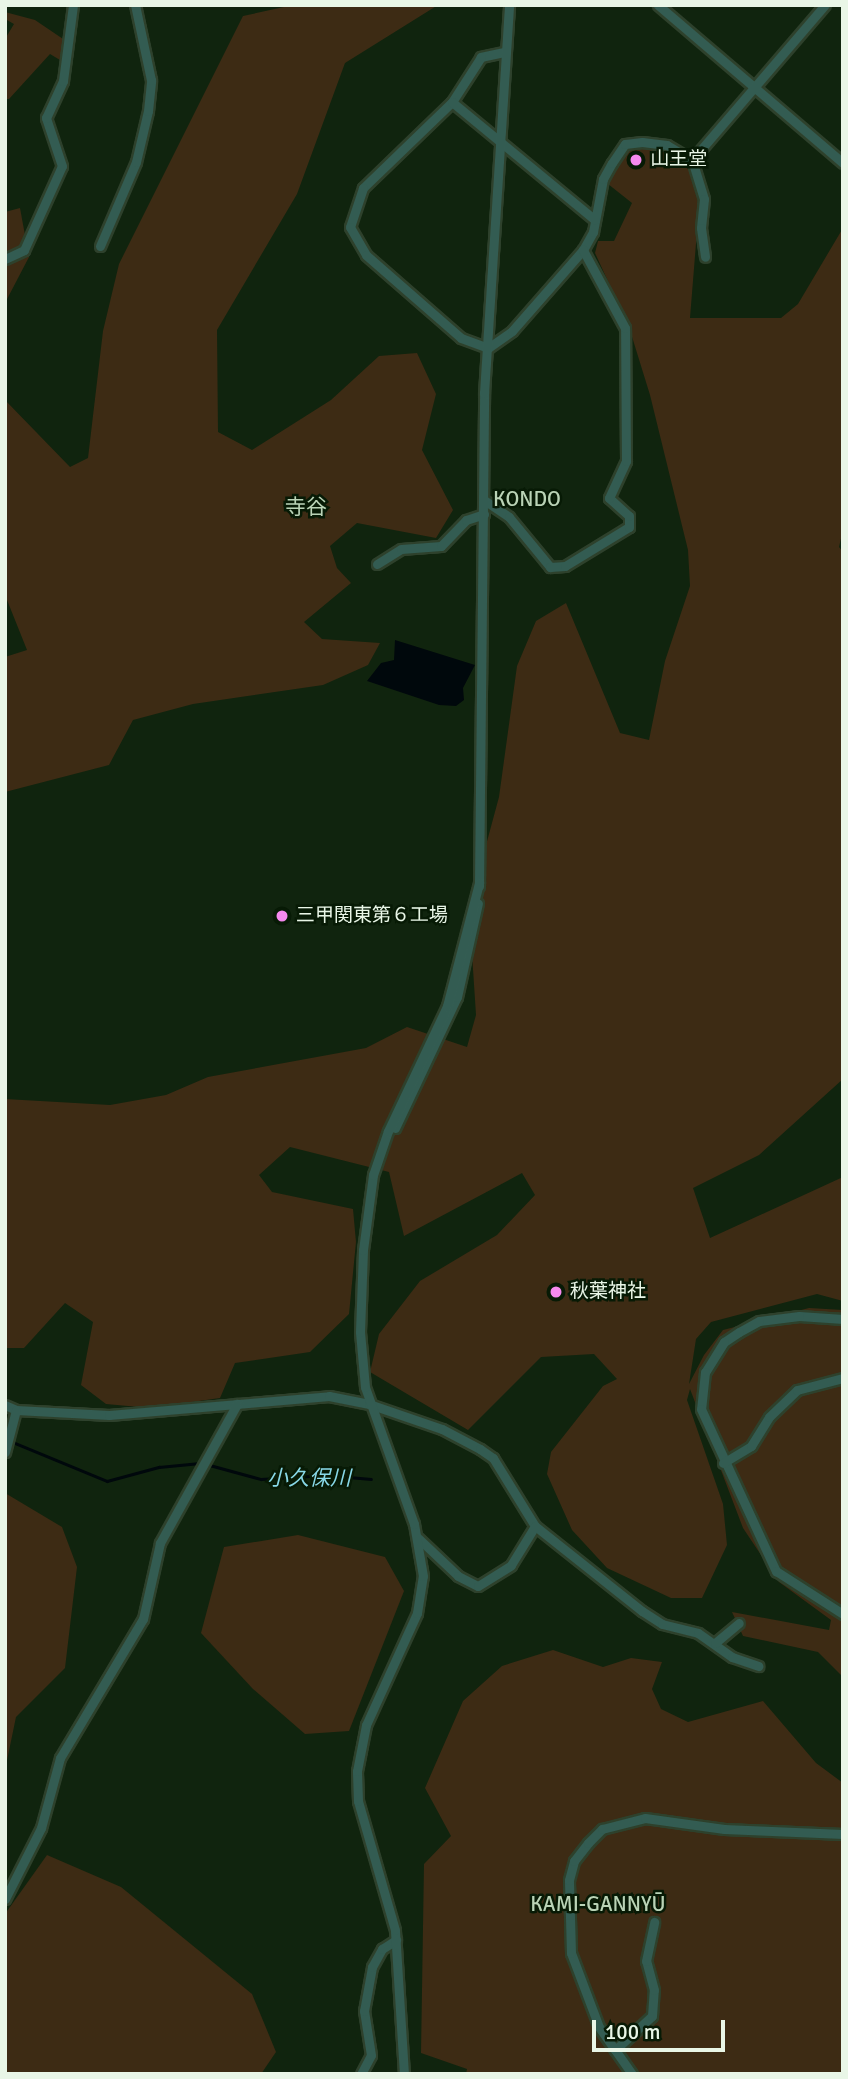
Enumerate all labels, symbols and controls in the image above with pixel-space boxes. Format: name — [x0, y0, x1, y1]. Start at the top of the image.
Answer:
place label: 山王堂 — [650, 149, 707, 171]
marker: 山王堂 — [628, 152, 644, 168]
district label: KONDO — [489, 486, 565, 512]
district label: 寺谷 — [285, 494, 327, 520]
place label: 三甲関東第６工場 — [296, 905, 448, 927]
marker: 三甲関東第６工場 — [274, 908, 290, 924]
place label: 秋葉神社 — [570, 1281, 646, 1303]
marker: 秋葉神社 — [548, 1284, 564, 1300]
water label: 小久保川 — [267, 1465, 351, 1491]
district label: KAMI-GANNYŪ — [521, 1891, 675, 1917]
scale bar — [596, 2006, 729, 2050]
text: 100 m — [605, 2019, 660, 2045]

